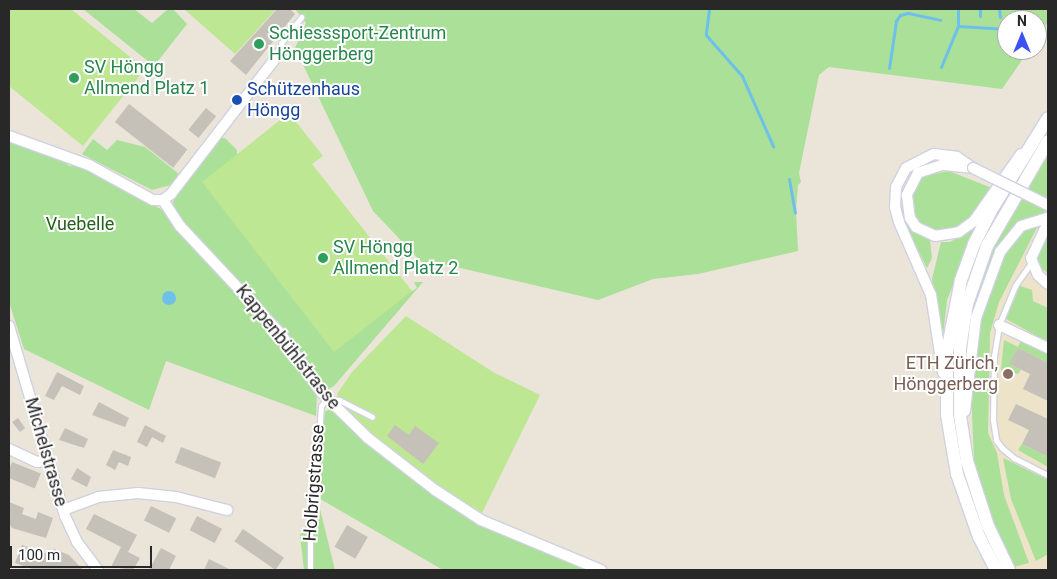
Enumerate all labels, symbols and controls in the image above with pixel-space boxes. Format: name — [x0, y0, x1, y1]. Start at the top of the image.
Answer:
north arrow — [997, 10, 1047, 60]
text: N — [1017, 13, 1027, 29]
place label: Schiesssport-Zentrum Hönggerberg — [269, 23, 446, 66]
marker: Schiesssport-Zentrum Hönggerberg — [253, 38, 265, 50]
place label: SV Höngg Allmend Platz 1 — [84, 57, 209, 100]
marker: SV Höngg Allmend Platz 1 — [68, 72, 80, 84]
place label: Schützenhaus Höngg — [247, 79, 360, 122]
marker: Schützenhaus Höngg — [231, 94, 243, 106]
park label: Vuebelle — [46, 213, 114, 235]
place label: SV Höngg Allmend Platz 2 — [333, 237, 458, 280]
marker: SV Höngg Allmend Platz 2 — [317, 252, 329, 264]
street label: Kappenbühlstrasse — [231, 280, 345, 414]
place label: ETH Zürich, Hönggerberg — [893, 353, 998, 396]
marker: ETH Zürich, Hönggerberg — [1002, 368, 1014, 380]
street label: Michelstrasse — [20, 395, 72, 509]
street label: Holbrigstrasse — [299, 424, 329, 542]
scale bar — [12, 536, 155, 568]
text: 100 m — [18, 546, 60, 564]

